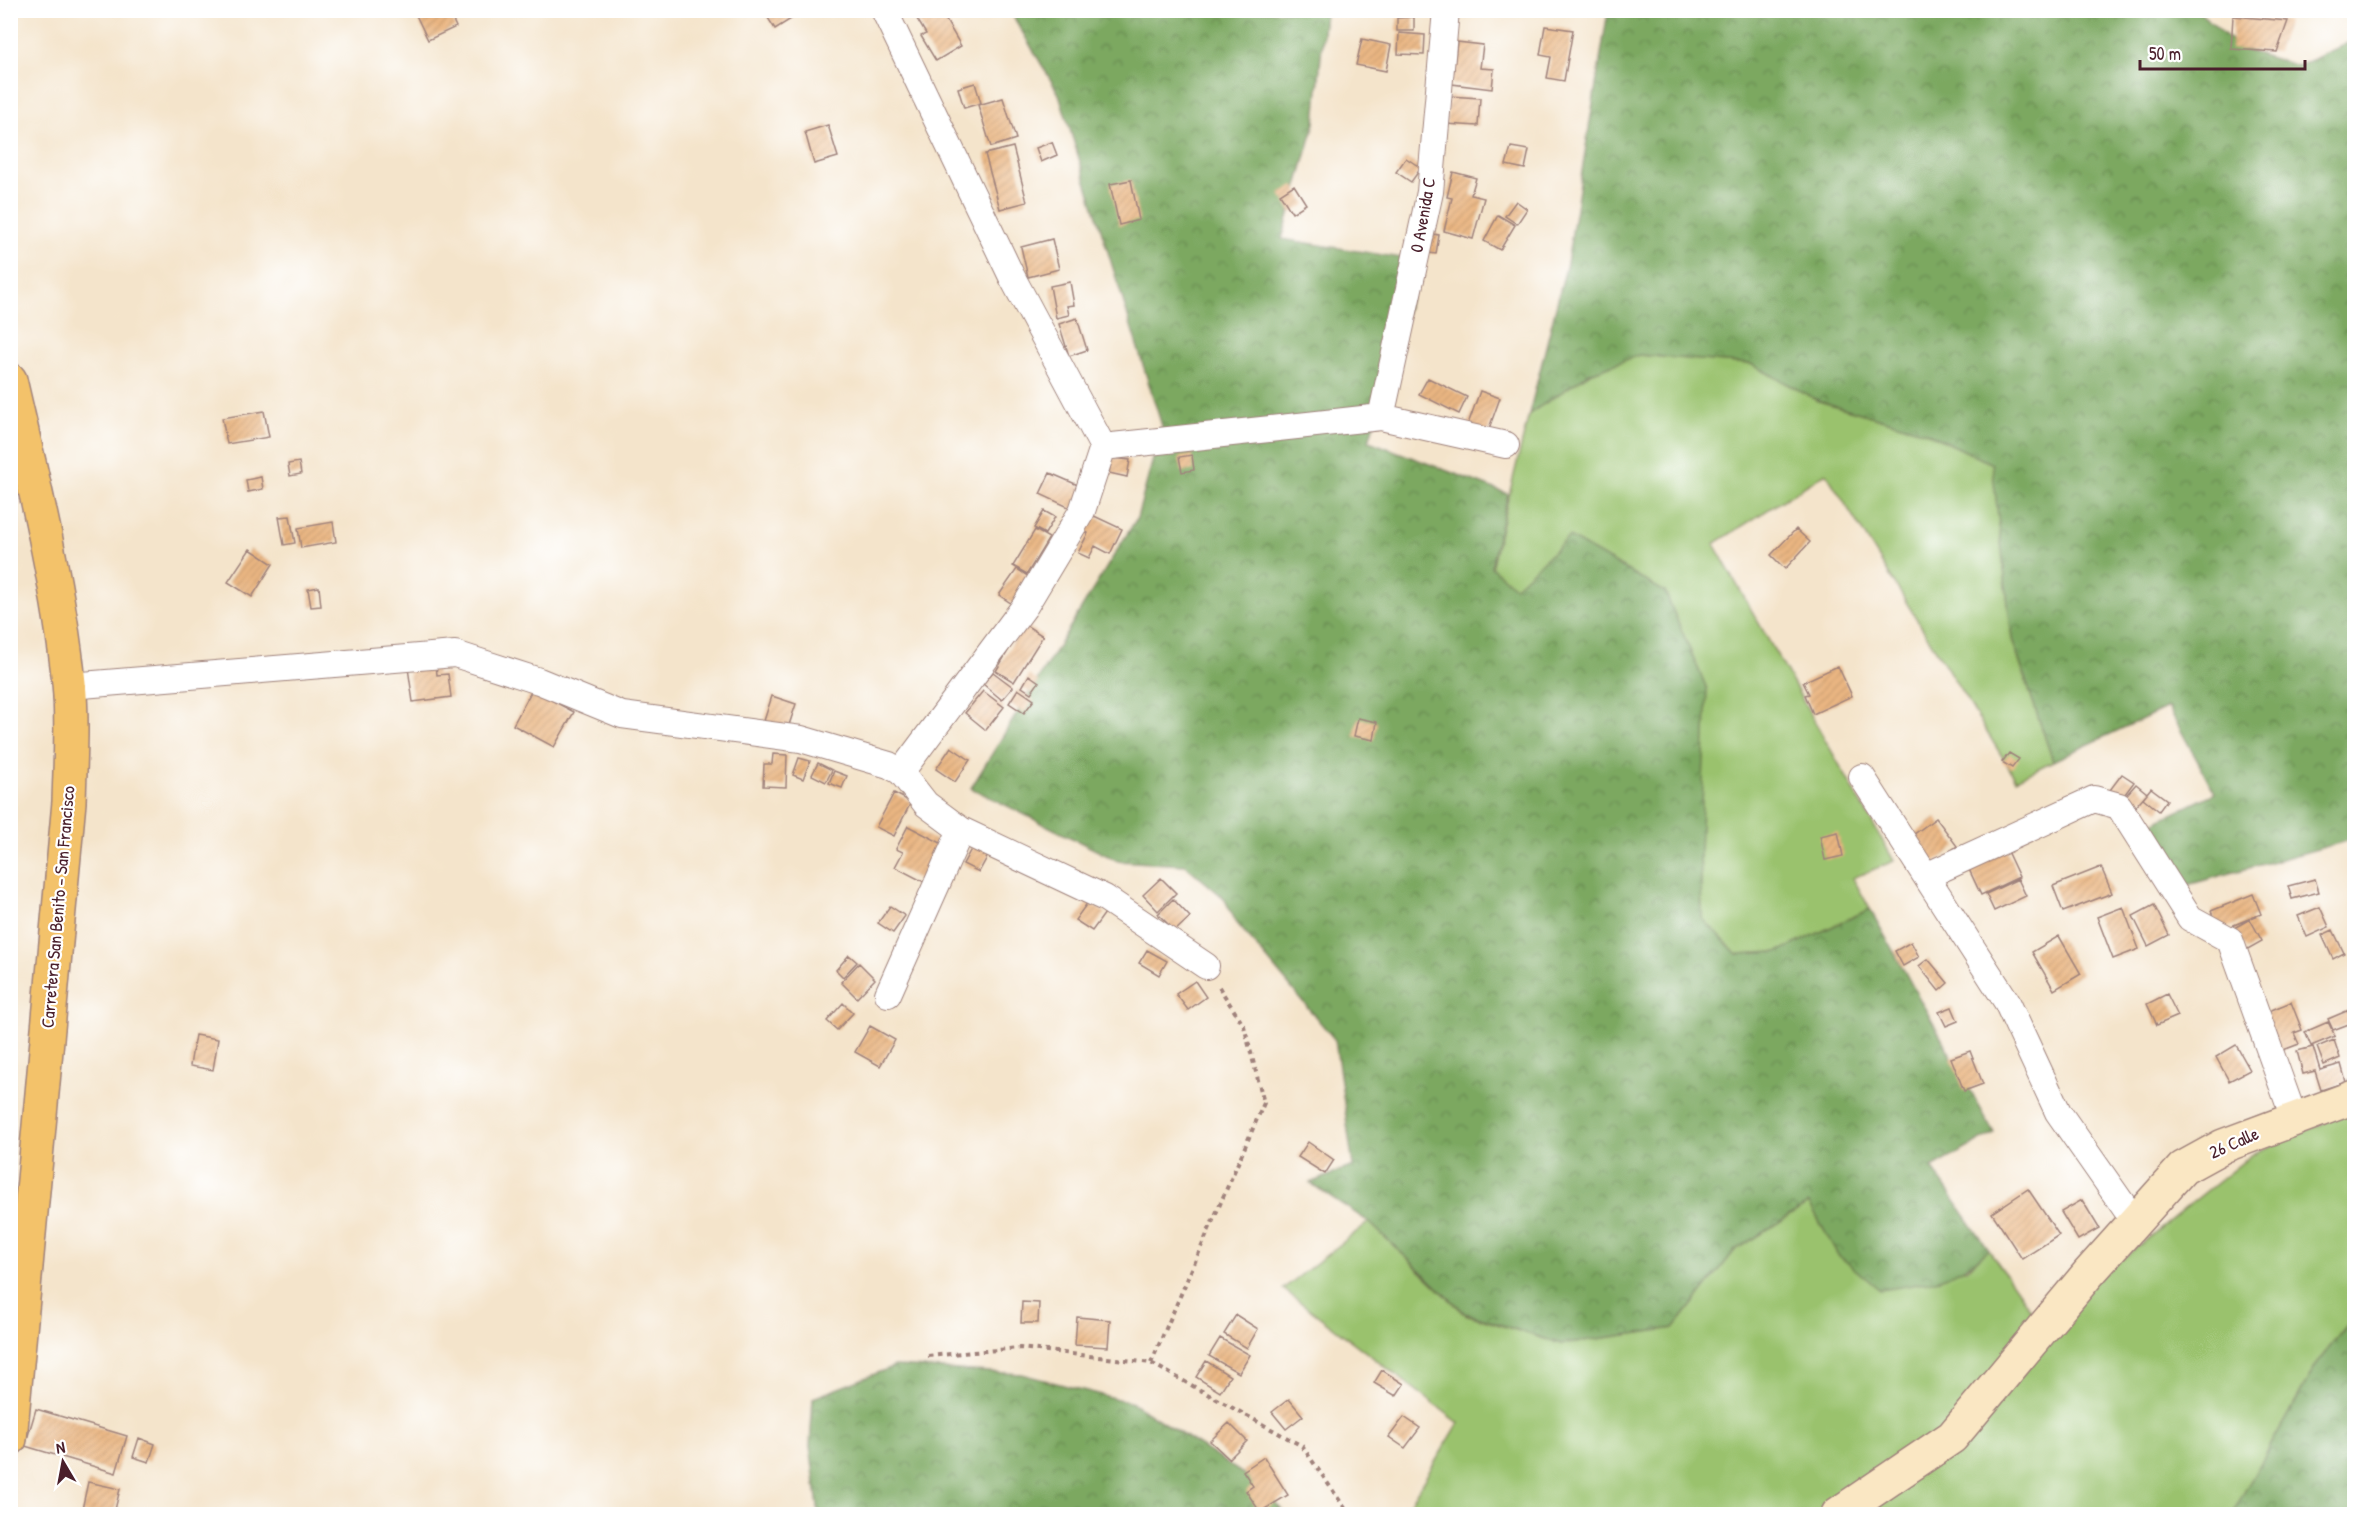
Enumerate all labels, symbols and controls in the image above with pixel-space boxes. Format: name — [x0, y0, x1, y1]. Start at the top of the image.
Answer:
scale bar — [2140, 33, 2305, 71]
text: 50 m — [2149, 41, 2181, 66]
street label: 0 Avenida C — [1404, 175, 1441, 254]
street label: Carretera San Benito - San Francisco — [34, 785, 81, 1029]
street label: 26 Calle — [2205, 1121, 2262, 1164]
north arrow — [33, 1432, 93, 1492]
text: N — [54, 1436, 67, 1459]

